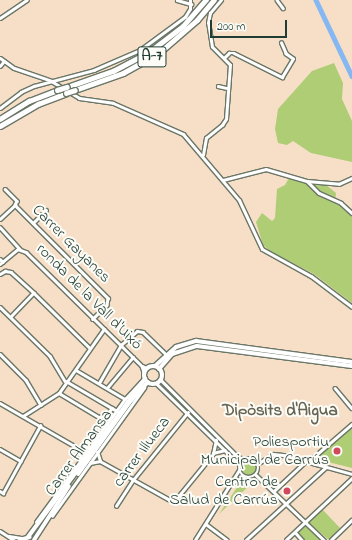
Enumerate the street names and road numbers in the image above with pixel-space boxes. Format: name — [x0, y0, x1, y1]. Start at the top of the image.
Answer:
road number: A-7 — [137, 44, 167, 70]
street label: Carrer Gayanes — [28, 201, 114, 287]
street label: ronda de la Vall d'Uixó — [32, 240, 146, 354]
street label: Carrer Almansa — [41, 406, 117, 500]
street label: carrer Illueca — [109, 413, 175, 491]

